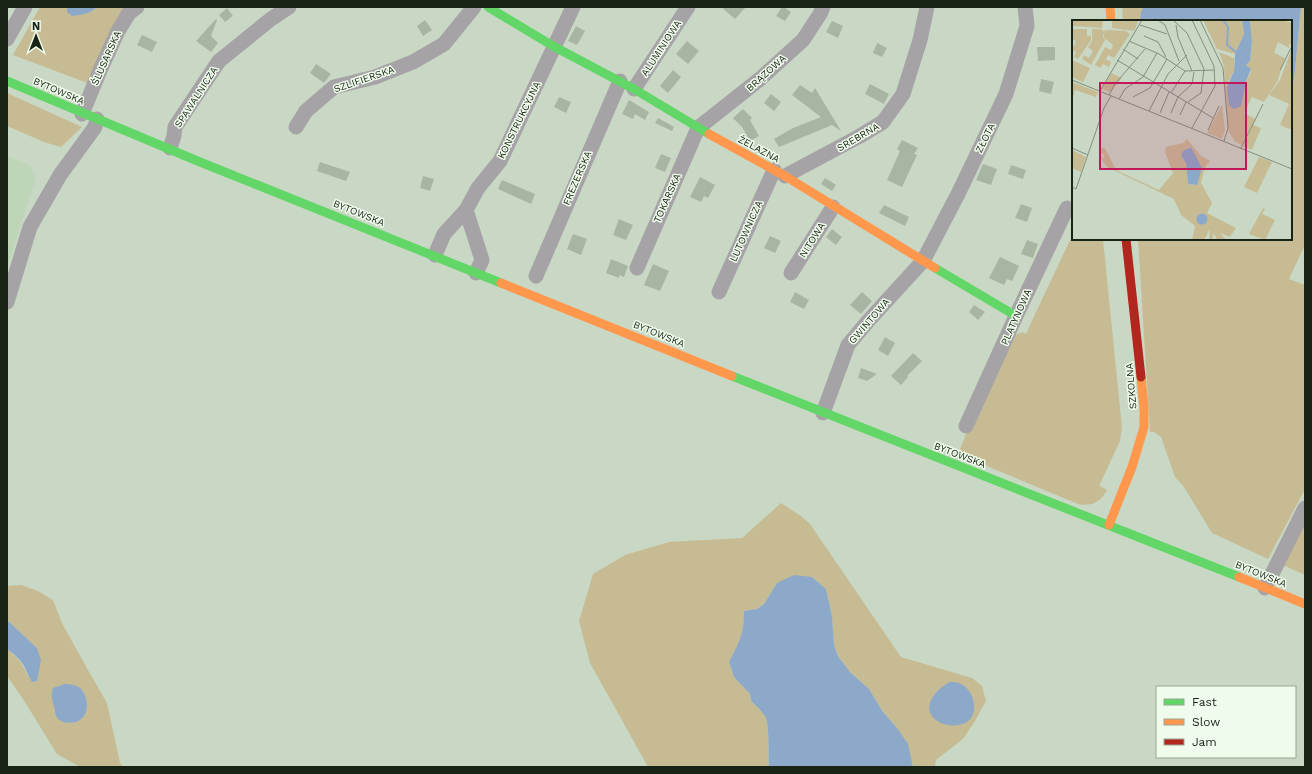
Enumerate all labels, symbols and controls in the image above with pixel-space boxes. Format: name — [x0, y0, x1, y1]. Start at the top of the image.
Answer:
north arrow — [16, 16, 56, 56]
street label: ALUMINIOWA — [639, 18, 683, 78]
text: N — [32, 20, 40, 33]
inset map — [1072, 20, 1292, 240]
street label: ŚLUSARSKA — [89, 29, 123, 87]
street label: BRĄZOWA — [744, 52, 788, 94]
street label: SZLIFIERSKA — [332, 63, 396, 95]
street label: SPAWALNICZA — [172, 64, 220, 129]
street label: BYTOWSKA — [32, 75, 87, 107]
street label: KONSTRUKCYJNA — [496, 79, 543, 160]
street label: SREBRNA — [835, 120, 881, 153]
street label: ZŁOTA — [973, 121, 997, 155]
street label: ŻELAZNA — [736, 133, 782, 165]
street label: FREZERSKA — [561, 149, 594, 207]
street label: TOKARSKA — [651, 171, 683, 224]
street label: BYTOWSKA — [332, 198, 387, 228]
street label: LUTOWNICZA — [728, 198, 765, 263]
street label: NITOWA — [797, 220, 827, 260]
street label: PLATYNOWA — [999, 287, 1033, 347]
street label: GWINTOWA — [846, 296, 892, 346]
street label: BYTOWSKA — [632, 319, 687, 349]
street label: SZKOLNA — [1123, 362, 1138, 410]
street label: BYTOWSKA — [933, 440, 988, 470]
street label: BYTOWSKA — [1234, 559, 1289, 589]
legend — [1156, 686, 1296, 758]
text: Fast — [1192, 695, 1217, 709]
text: Slow — [1192, 715, 1220, 729]
text: Jam — [1192, 735, 1217, 749]

